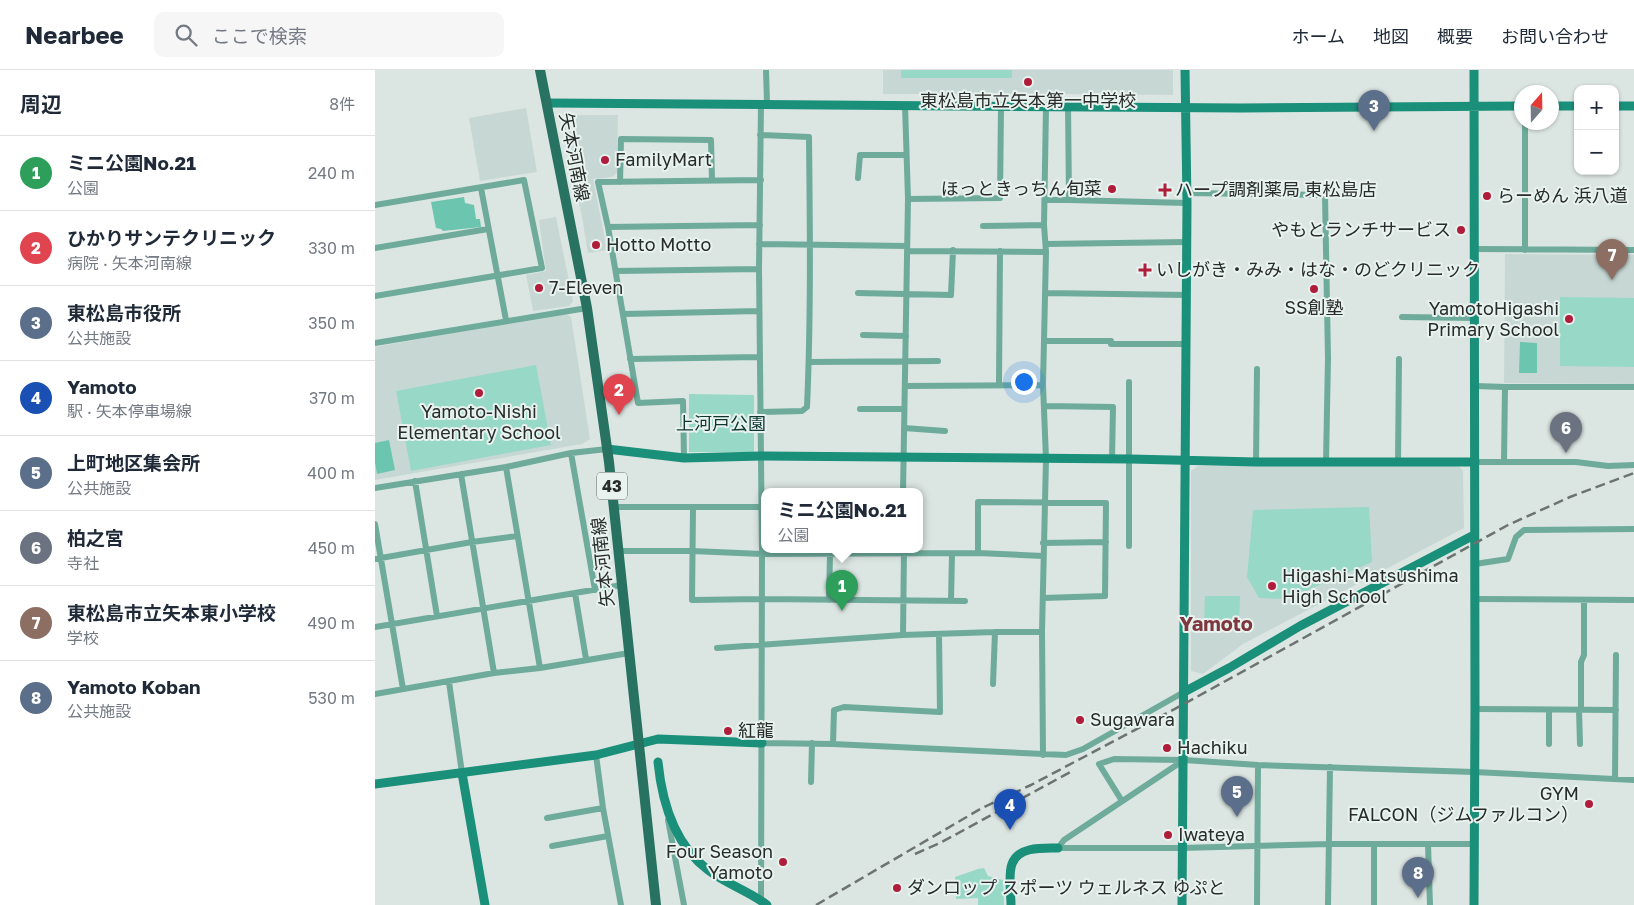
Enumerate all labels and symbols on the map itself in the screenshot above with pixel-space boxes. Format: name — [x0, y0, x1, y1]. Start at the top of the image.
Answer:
marker: 東松島市立矢本第一中学校 — [1022, 76, 1034, 88]
north arrow — [1514, 85, 1559, 130]
place label: 東松島市立矢本第一中学校 — [920, 89, 1136, 111]
pin: 3 — [1358, 90, 1390, 131]
street label: 矢本河南線 — [556, 111, 594, 203]
place label: FamilyMart — [615, 148, 712, 170]
marker: FamilyMart — [599, 154, 611, 166]
place label: ほっときっちん旬菜 — [941, 177, 1102, 199]
place label: ハープ調剤薬局 東松島店 — [1175, 178, 1376, 200]
marker: ほっときっちん旬菜 — [1106, 183, 1118, 195]
marker: ハープ調剤薬局 東松島店 — [1159, 184, 1171, 196]
place label: らーめん 浜八道 — [1497, 184, 1628, 206]
marker: らーめん 浜八道 — [1481, 190, 1493, 202]
place label: やもとランチサービス — [1271, 218, 1451, 240]
marker: やもとランチサービス — [1455, 224, 1467, 236]
place label: Hotto Motto — [606, 233, 711, 255]
marker: Hotto Motto — [590, 239, 602, 251]
pin: 7 — [1596, 239, 1628, 280]
place label: いしがき・みみ・はな・のどクリニック — [1156, 258, 1480, 280]
marker: いしがき・みみ・はな・のどクリニック — [1138, 263, 1152, 277]
place label: 7-Eleven — [549, 276, 623, 298]
marker: 7-Eleven — [533, 282, 545, 294]
marker: SS創塾 — [1308, 283, 1320, 295]
place label: SS創塾 — [1284, 296, 1344, 318]
place label: YamotoHigashi Primary School — [1427, 297, 1559, 340]
marker: YamotoHigashi Primary School — [1563, 313, 1575, 325]
your location — [1011, 369, 1037, 395]
pin: 2 — [603, 374, 635, 415]
marker: Yamoto-Nishi Elementary School — [473, 387, 485, 399]
place label: Yamoto-Nishi Elementary School — [397, 400, 561, 443]
park label: 上河戸公園 — [676, 412, 766, 434]
pin: 6 — [1550, 412, 1582, 453]
road number: 43 — [597, 472, 627, 500]
street label: 矢本河南線 — [586, 516, 618, 608]
place label: Higashi-Matsushima High School — [1282, 564, 1459, 607]
pin: 1 — [826, 570, 858, 611]
marker: Higashi-Matsushima High School — [1266, 580, 1278, 592]
district label: Yamoto — [1179, 611, 1253, 635]
place label: Sugawara — [1090, 708, 1175, 730]
marker: Sugawara — [1074, 714, 1086, 726]
place label: 紅龍 — [738, 719, 774, 741]
marker: 紅龍 — [722, 725, 734, 737]
place label: Hachiku — [1177, 736, 1248, 758]
marker: Hachiku — [1161, 742, 1173, 754]
pin: 5 — [1221, 776, 1253, 817]
place label: GYM FALCON（ジムファルコン） — [1348, 782, 1579, 825]
pin: 4 — [994, 789, 1026, 830]
marker: GYM FALCON（ジムファルコン） — [1583, 798, 1595, 810]
place label: Iwateya — [1178, 823, 1245, 845]
marker: Iwateya — [1162, 829, 1174, 841]
place label: Four Season Yamoto — [666, 840, 773, 883]
marker: Four Season Yamoto — [777, 856, 789, 868]
pin: 8 — [1402, 857, 1434, 898]
place label: ダンロップ スポーツ ウェルネス ゆぷと — [907, 876, 1226, 898]
marker: ダンロップ スポーツ ウェルネス ゆぷと — [891, 882, 903, 894]

